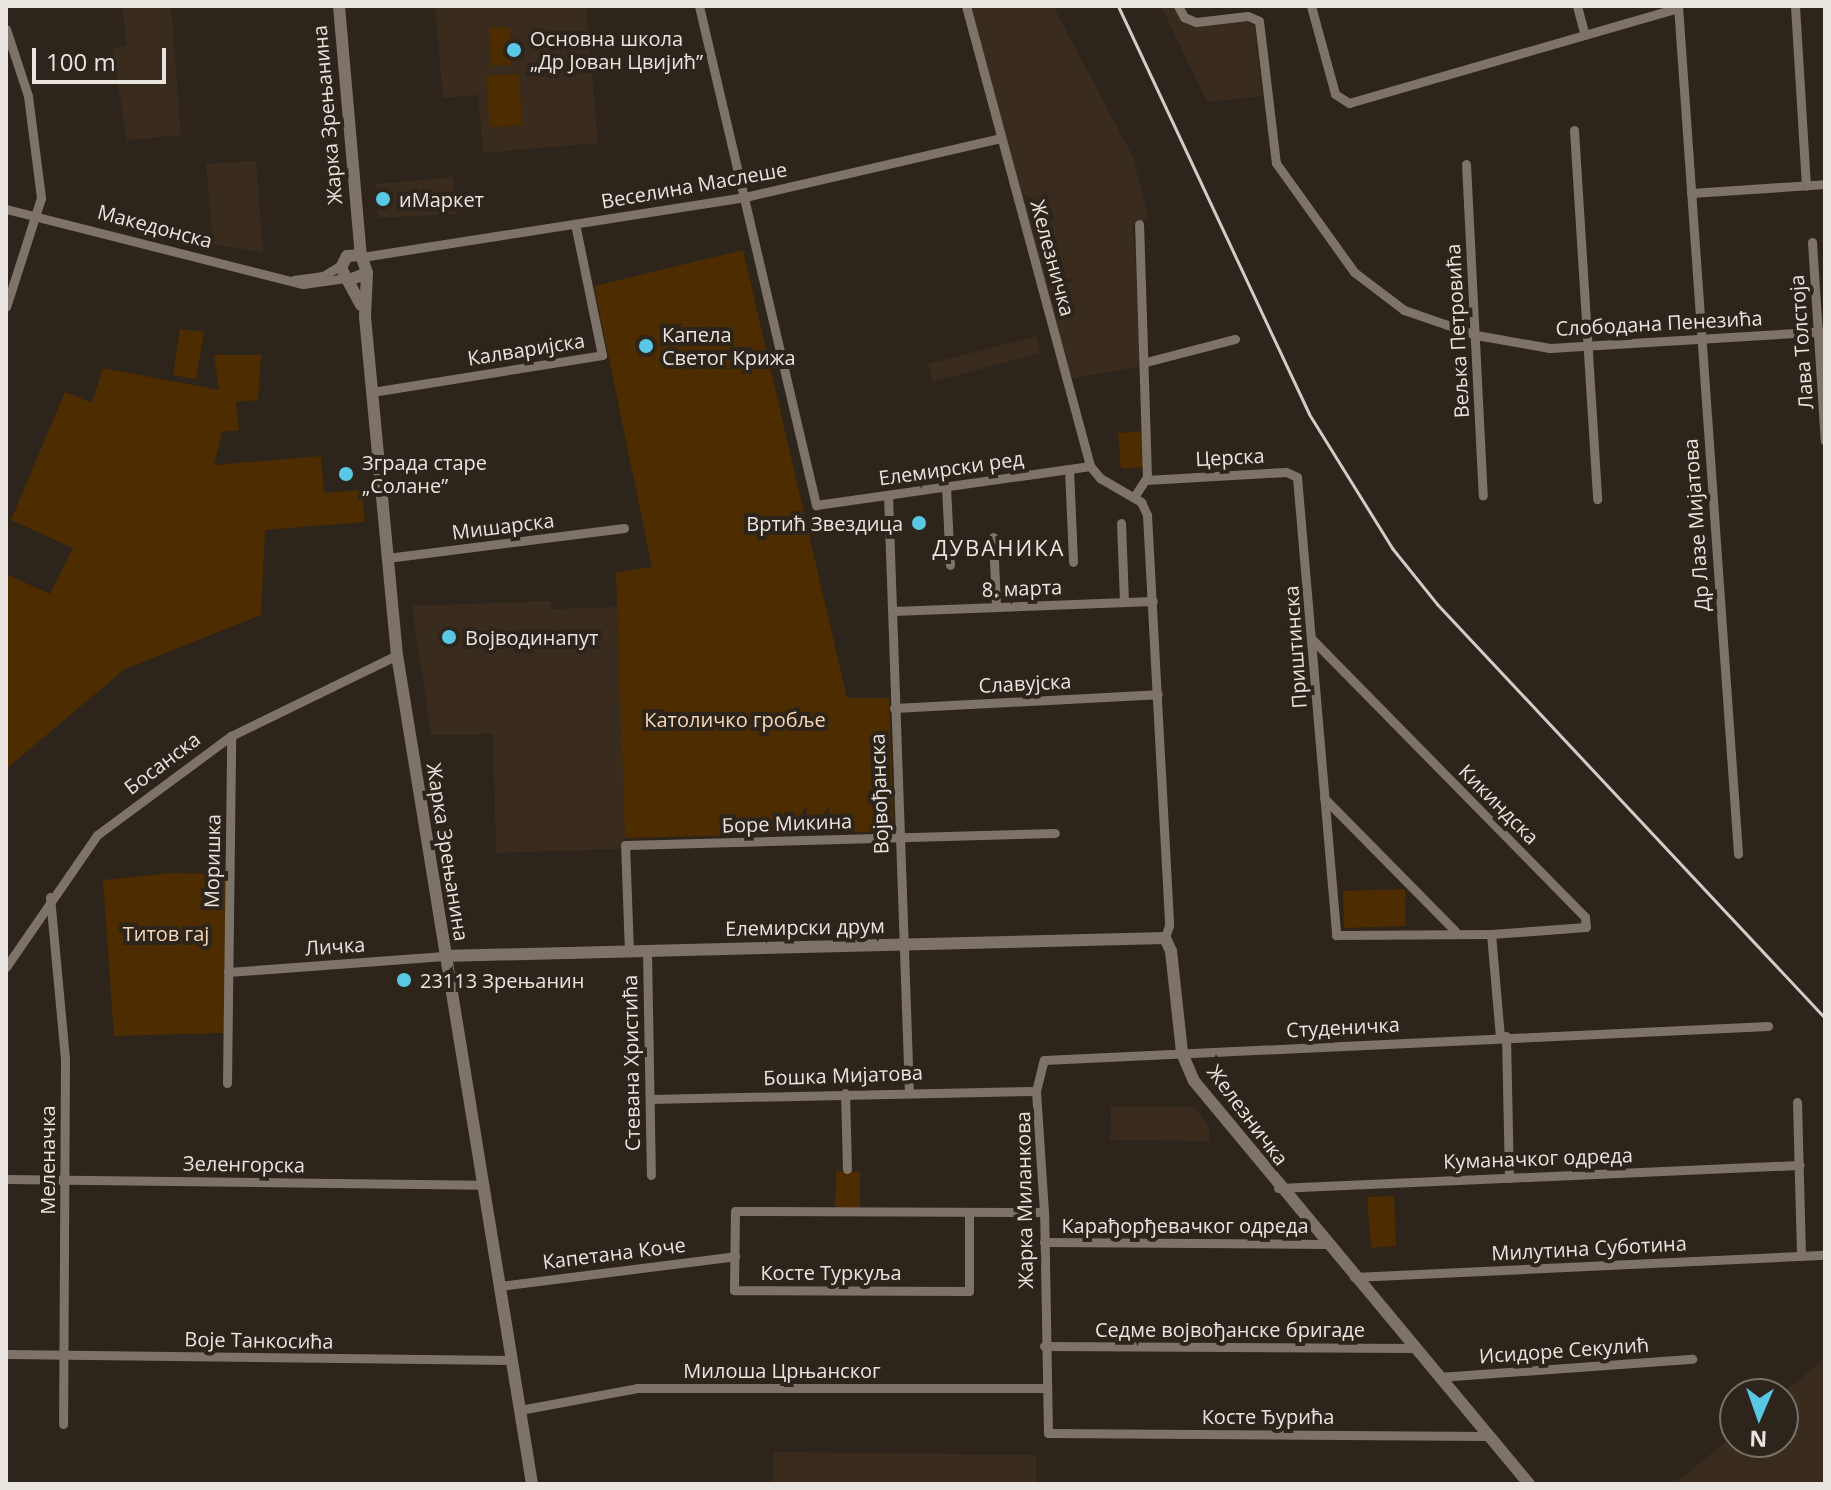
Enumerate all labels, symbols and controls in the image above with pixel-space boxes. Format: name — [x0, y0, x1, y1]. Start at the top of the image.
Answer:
street label: Жарка Зрењанина — [307, 24, 347, 206]
place label: Основна школа „Др Јован Цвијић” — [530, 26, 703, 73]
scale bar — [36, 32, 170, 82]
marker: Основна школа „Др Јован Цвијић” — [505, 41, 523, 59]
text: 100 m — [46, 45, 116, 78]
street label: Веселина Маслеше — [599, 157, 789, 213]
place label: иМаркет — [399, 187, 484, 211]
marker: иМаркет — [374, 190, 392, 208]
street label: Железничка — [1026, 197, 1080, 319]
street label: Македонска — [95, 199, 215, 253]
street label: Вељка Петровића — [1440, 243, 1474, 419]
street label: Лава Толстоја — [1784, 274, 1818, 410]
street label: Слободана Пенезића — [1555, 306, 1763, 340]
place label: Капела Светог Крижа — [662, 322, 796, 369]
street label: Калваријска — [466, 328, 586, 370]
marker: Капела Светог Крижа — [637, 337, 655, 355]
street label: Др Лазе Мијатова — [1678, 438, 1714, 612]
street label: Церска — [1195, 443, 1265, 471]
street label: Елемирски ред — [877, 446, 1025, 490]
place label: Зграда старе „Солане” — [362, 450, 487, 497]
marker: Зграда старе „Солане” — [337, 465, 355, 483]
street label: Мишарска — [450, 508, 556, 544]
place label: Вртић Звездица — [746, 511, 903, 535]
marker: Вртић Звездица — [910, 514, 928, 532]
district label: ДУВАНИКА — [932, 535, 1066, 561]
street label: 8. марта — [981, 575, 1063, 601]
street label: Приштинска — [1279, 585, 1311, 709]
place label: Војводинапут — [465, 625, 598, 649]
marker: Војводинапут — [440, 628, 458, 646]
street label: Славујска — [978, 669, 1072, 697]
park label: Католичко гробље — [644, 707, 826, 731]
street label: Босанска — [119, 727, 205, 799]
street label: Војвођанска — [865, 733, 893, 855]
street label: Кикиндска — [1454, 759, 1544, 849]
street label: Жарка Зрењанина — [422, 761, 474, 943]
street label: Боре Микина — [721, 809, 853, 837]
street label: Моришка — [199, 814, 225, 908]
street label: Елемирски друм — [725, 914, 885, 940]
park label: Титов гај — [123, 921, 209, 945]
street label: Личка — [304, 932, 366, 960]
place label: 23113 Зрењанин — [420, 968, 584, 992]
marker: 23113 Зрењанин — [395, 971, 413, 989]
street label: Стевана Христића — [617, 975, 645, 1151]
street label: Студеничка — [1286, 1012, 1400, 1042]
street label: Бошка Мијатова — [763, 1060, 923, 1090]
street label: Железничка — [1203, 1060, 1293, 1170]
street label: Меленачка — [35, 1105, 59, 1215]
street label: Жарка Миланкова — [1010, 1111, 1038, 1289]
street label: Куманачког одреда — [1443, 1143, 1633, 1173]
street label: Зеленгорска — [183, 1151, 305, 1177]
street label: Карађорђевачког одреда — [1061, 1213, 1309, 1237]
street label: Милутина Суботина — [1491, 1231, 1687, 1265]
street label: Капетана Коче — [541, 1232, 687, 1274]
street label: Косте Туркуља — [760, 1260, 902, 1284]
street label: Седме војвођанске бригаде — [1095, 1317, 1365, 1341]
street label: Воје Танкосића — [184, 1327, 334, 1353]
street label: Исидоре Секулић — [1478, 1332, 1650, 1368]
street label: Милоша Црњанског — [683, 1358, 881, 1382]
north arrow — [1719, 1378, 1799, 1458]
street label: Косте Ђурића — [1202, 1404, 1334, 1428]
text: N — [1749, 1425, 1768, 1455]

